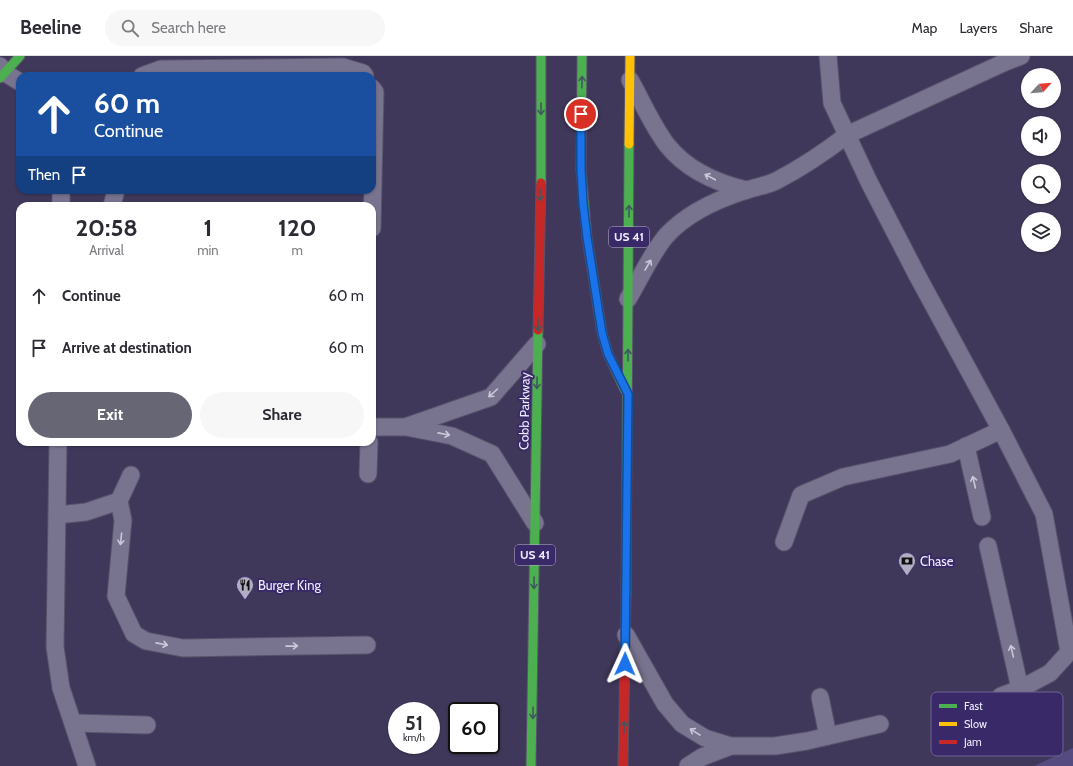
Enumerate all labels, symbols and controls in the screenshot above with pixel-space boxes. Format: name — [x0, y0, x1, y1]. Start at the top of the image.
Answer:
search box — [105, 10, 385, 46]
text: Beeline — [20, 16, 81, 39]
icon: search — [119, 17, 141, 39]
text: Search here — [151, 19, 226, 37]
text: Map — [912, 19, 937, 37]
text: Layers — [959, 19, 997, 37]
text: Share — [1019, 19, 1053, 37]
north arrow — [1021, 68, 1061, 108]
map controls — [1021, 68, 1061, 252]
one-way arrow — [578, 76, 586, 89]
text: 60 m — [94, 86, 160, 120]
icon: ahead — [28, 88, 80, 140]
pin — [564, 97, 598, 131]
one-way arrow — [537, 102, 545, 115]
icon: arrive — [570, 103, 592, 125]
button: sound — [1021, 116, 1061, 156]
text: Continue — [94, 120, 163, 142]
icon: arrive — [68, 164, 90, 186]
button: search — [1021, 164, 1061, 204]
text: Then — [28, 166, 60, 184]
one-way arrow — [704, 173, 716, 180]
one-way arrow — [536, 188, 544, 201]
one-way arrow — [625, 205, 633, 218]
button: layers — [1021, 212, 1061, 252]
text: 20:58 — [75, 213, 138, 242]
text: 1 — [203, 213, 212, 242]
text: 120 — [278, 213, 317, 242]
road number: US 41 — [609, 227, 649, 247]
text: Arrival — [89, 242, 124, 258]
text: min — [197, 242, 219, 258]
text: m — [292, 242, 303, 258]
one-way arrow — [644, 259, 652, 271]
icon: ahead — [28, 285, 50, 307]
text: Continue — [62, 287, 121, 305]
text: 60 m — [328, 287, 364, 305]
one-way arrow — [534, 318, 542, 331]
icon: arrive — [28, 337, 50, 359]
text: Arrive at destination — [62, 339, 192, 357]
text: 60 m — [328, 339, 364, 357]
one-way arrow — [624, 349, 632, 362]
street label: Cobb Parkway — [515, 372, 533, 450]
one-way arrow — [533, 376, 541, 389]
one-way arrow — [488, 389, 498, 398]
button: Exit — [28, 392, 192, 438]
button: Share — [200, 392, 364, 438]
one-way arrow — [438, 431, 451, 439]
one-way arrow — [970, 475, 978, 488]
one-way arrow — [118, 532, 125, 545]
road number: US 41 — [515, 545, 555, 565]
bank icon: Chase — [897, 551, 917, 576]
place label: Chase — [920, 553, 954, 569]
restaurant icon: Burger King — [235, 575, 255, 600]
one-way arrow — [531, 576, 538, 589]
place label: Burger King — [258, 577, 321, 593]
one-way arrow — [156, 640, 169, 648]
one-way arrow — [285, 642, 298, 650]
position arrow — [604, 643, 646, 685]
one-way arrow — [1007, 645, 1015, 658]
legend — [931, 692, 1063, 756]
text: Fast — [964, 699, 983, 713]
speed limit sign: 60 — [448, 702, 500, 754]
one-way arrow — [529, 706, 537, 719]
text: 51 — [405, 711, 423, 735]
text: Slow — [964, 717, 987, 731]
one-way arrow — [620, 721, 628, 734]
one-way arrow — [689, 727, 701, 735]
text: km/h — [403, 731, 425, 744]
text: Jam — [963, 735, 982, 749]

